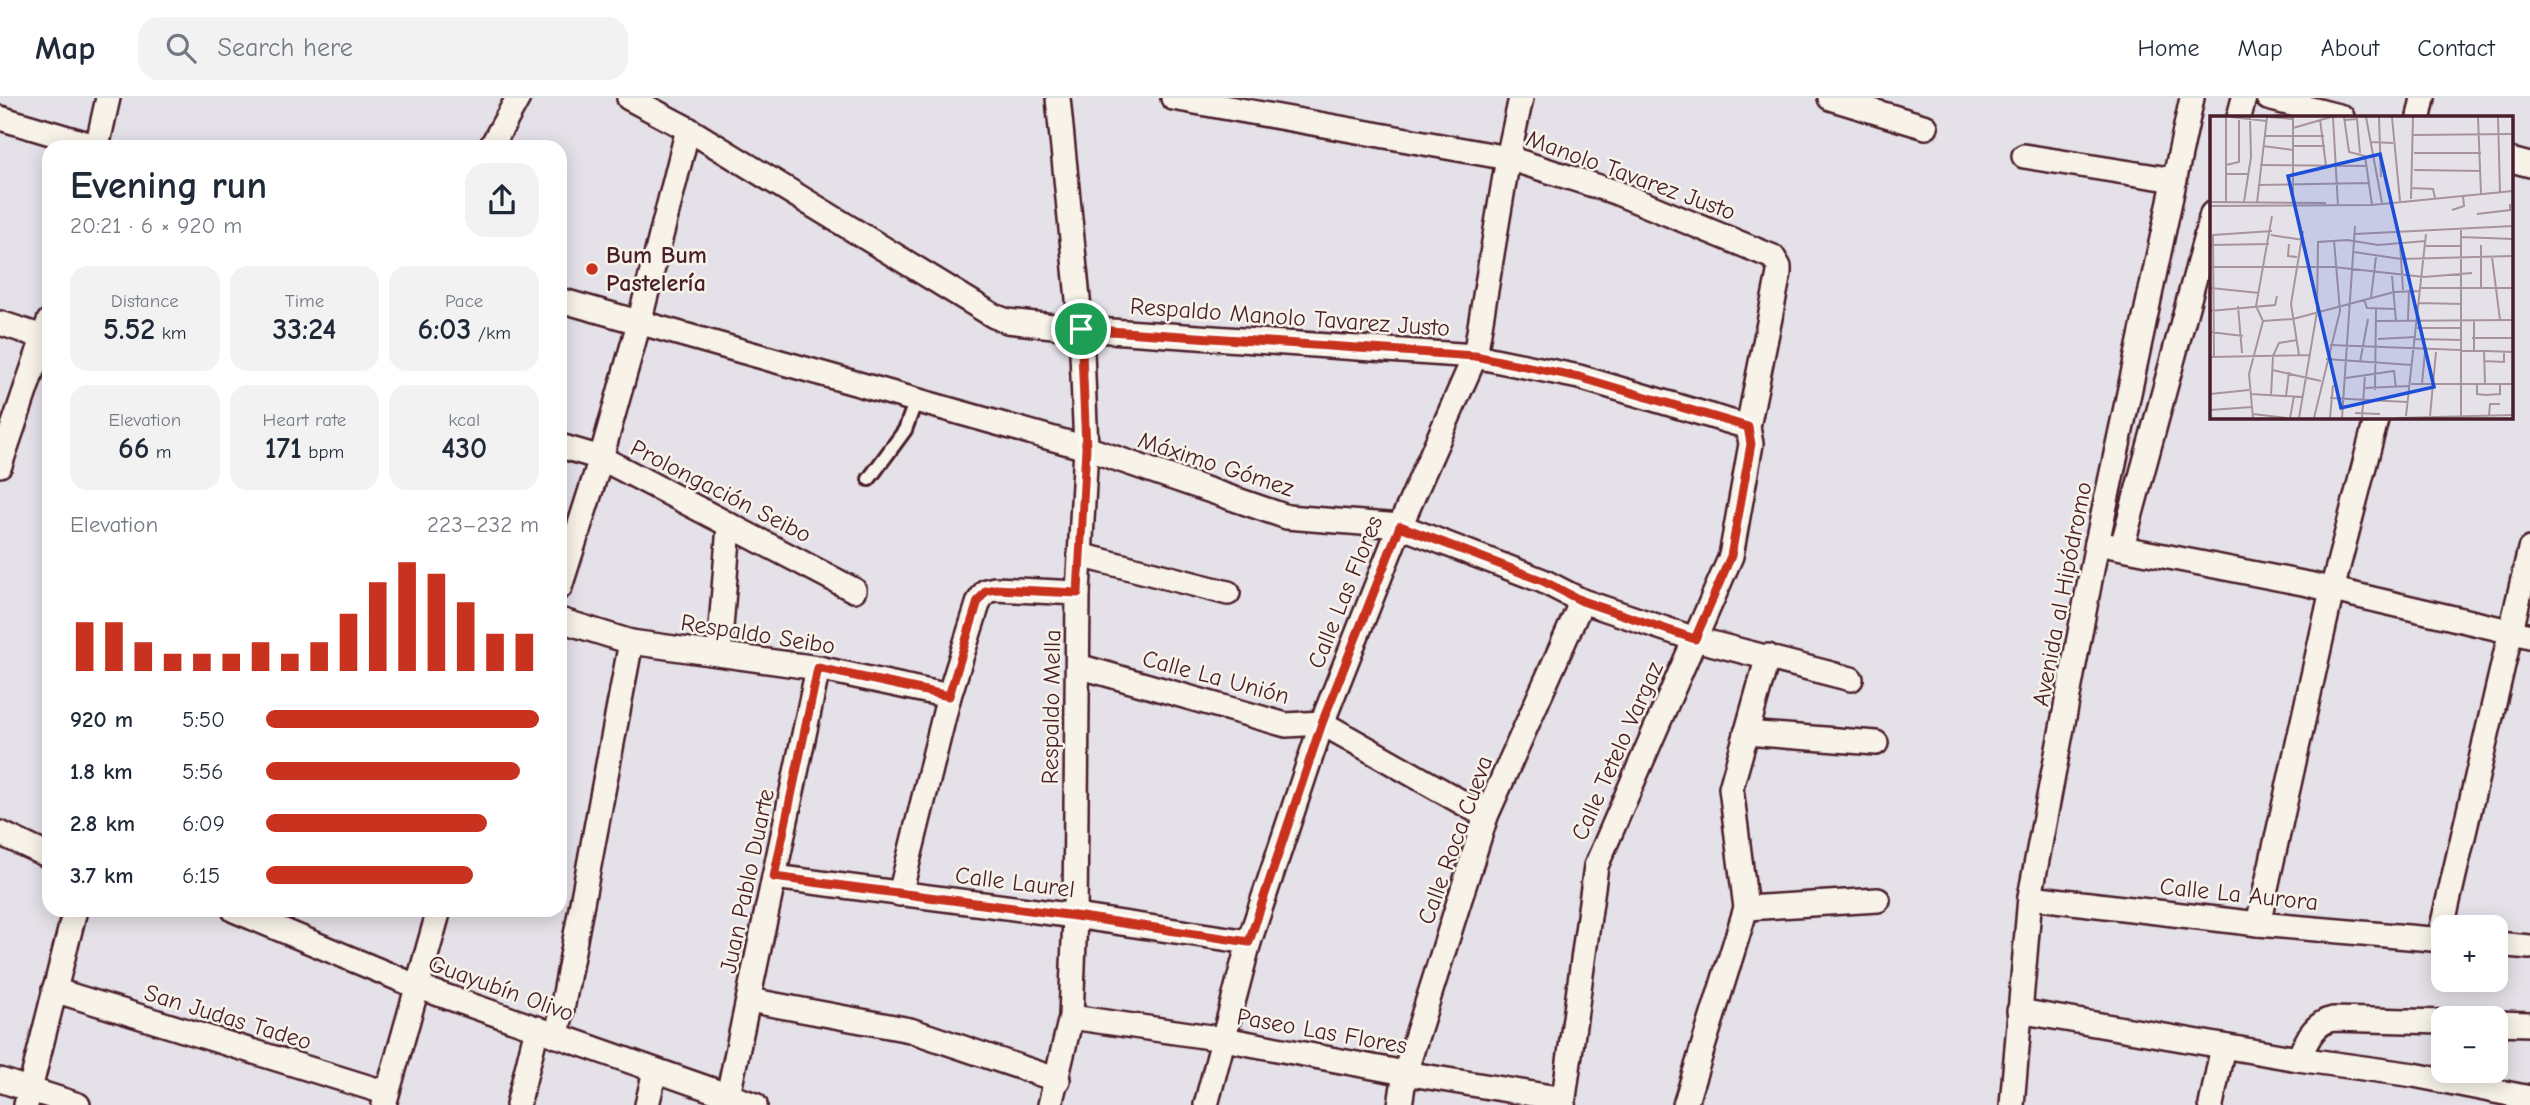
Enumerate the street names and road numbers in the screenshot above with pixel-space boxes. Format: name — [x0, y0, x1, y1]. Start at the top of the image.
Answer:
street label: Manolo Tavarez Justo — [1523, 124, 1739, 226]
street label: Respaldo Manolo Tavarez Justo — [1129, 292, 1451, 342]
street label: Máximo Gómez — [1135, 426, 1298, 503]
street label: Prolongación Seibo — [626, 433, 816, 549]
street label: Avenida al Hipódromo — [2026, 479, 2098, 709]
street label: Calle Las Flores — [1302, 511, 1388, 673]
street label: Respaldo Seibo — [679, 608, 837, 660]
street label: Respaldo Mella — [1036, 629, 1066, 785]
street label: Calle La Unión — [1139, 644, 1293, 710]
street label: Calle Tetelo Vargaz — [1565, 657, 1669, 845]
street label: Calle Roca Cueva — [1412, 752, 1498, 928]
street label: Juan Pablo Duarte — [714, 786, 780, 976]
street label: Calle Laurel — [954, 861, 1076, 903]
street label: Calle La Aurora — [2158, 872, 2320, 916]
street label: Guayubín Olivo — [424, 949, 578, 1027]
street label: San Judas Tadeo — [141, 978, 315, 1056]
street label: Paseo Las Flores — [1235, 1002, 1409, 1060]

